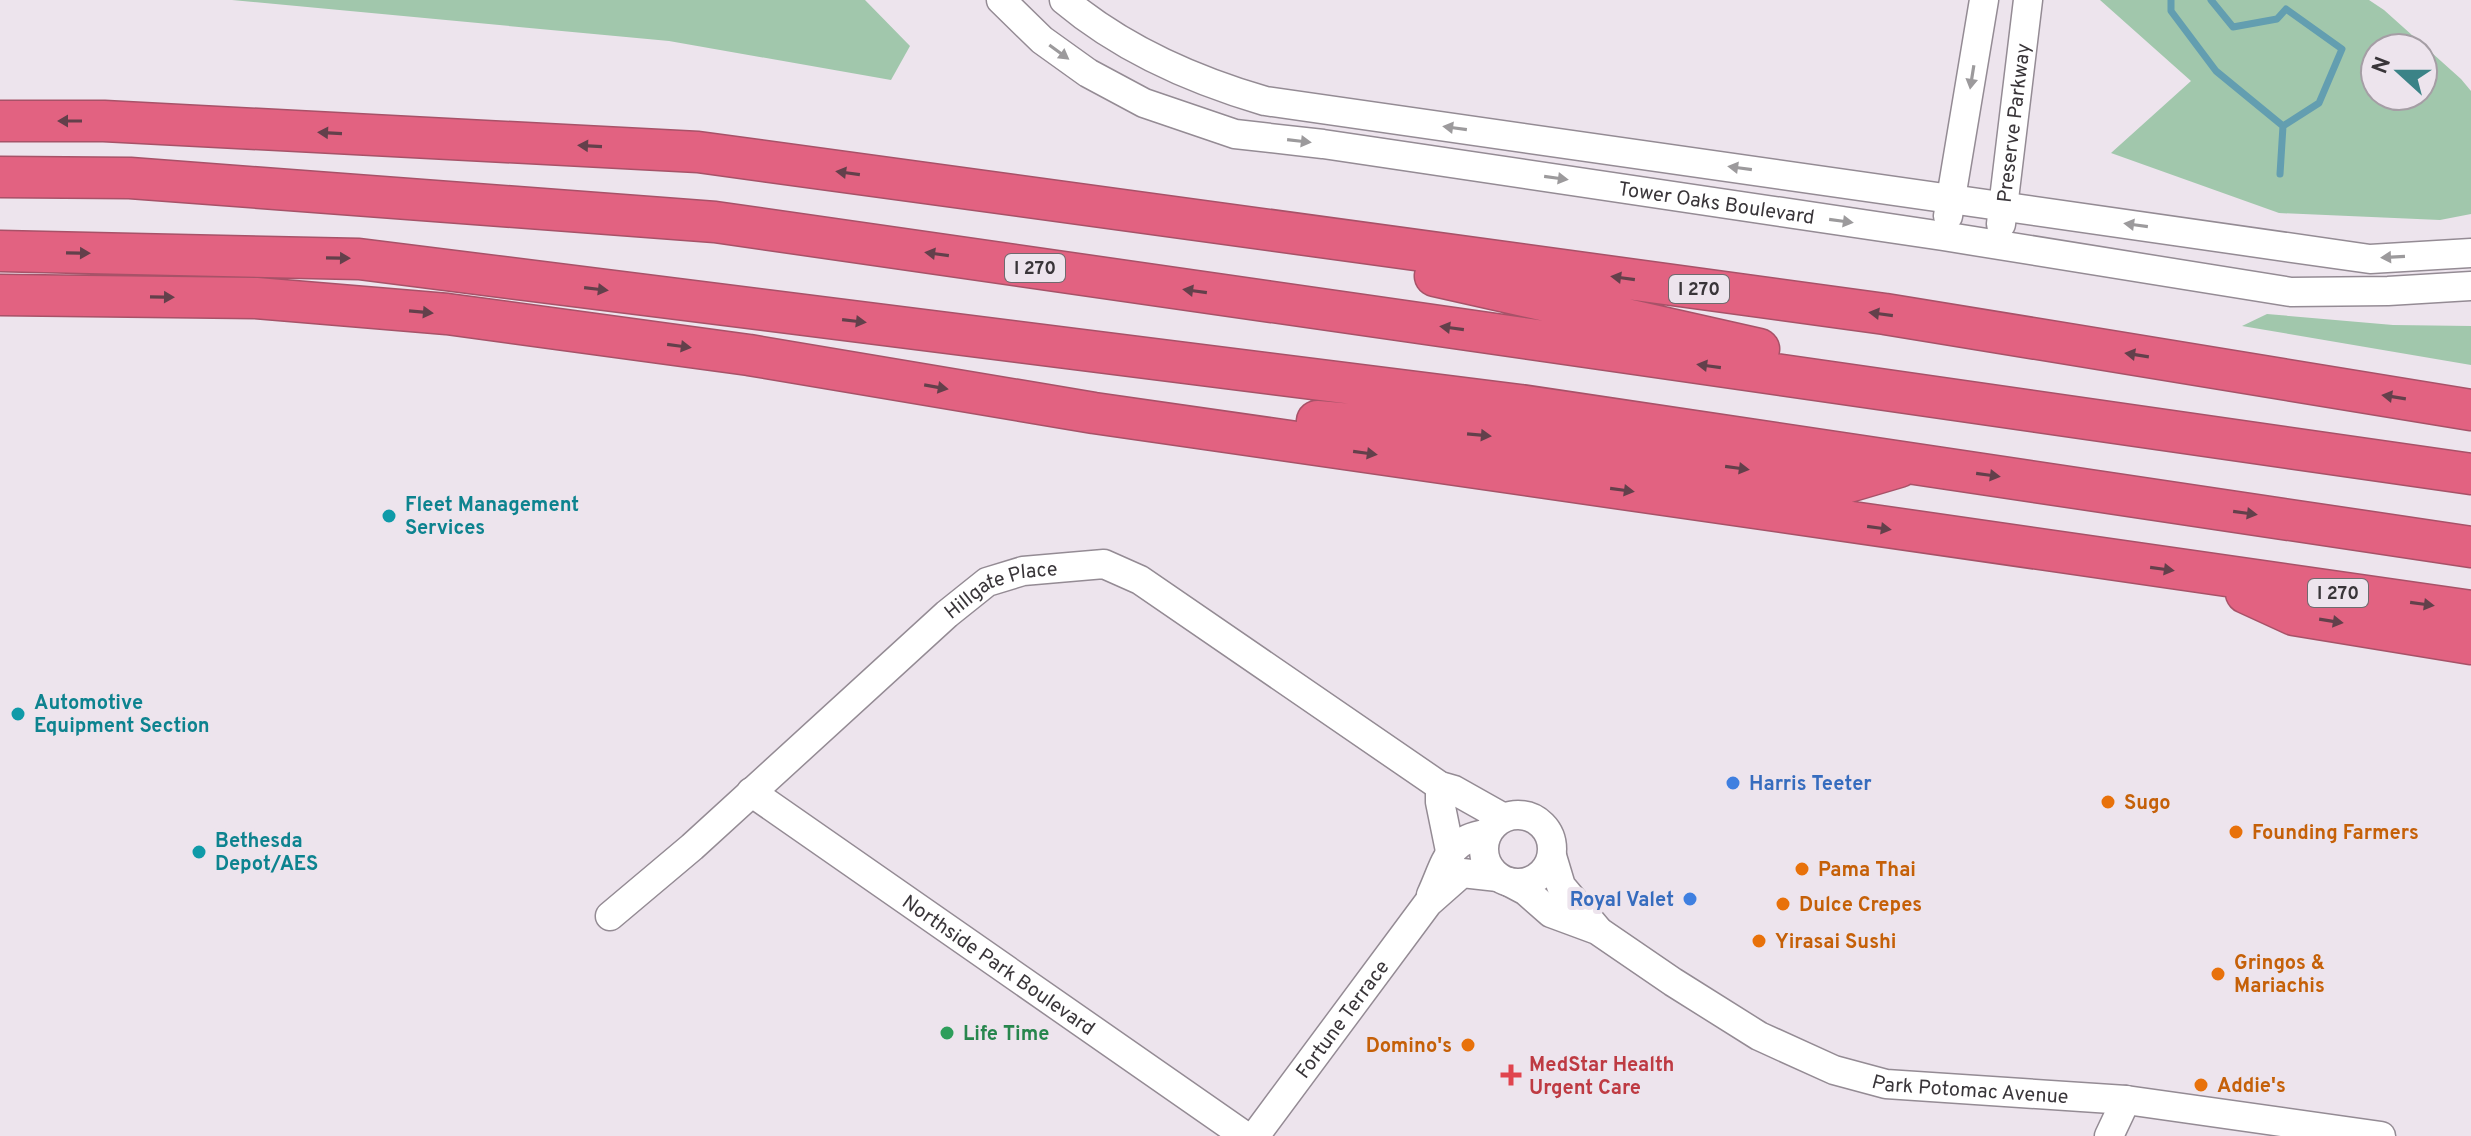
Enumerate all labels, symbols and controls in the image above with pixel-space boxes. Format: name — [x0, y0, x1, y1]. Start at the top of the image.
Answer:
north arrow — [2359, 32, 2439, 112]
street label: Preserve Parkway — [1993, 42, 2038, 204]
one-way arrow — [1048, 44, 1069, 59]
text: N — [2367, 54, 2398, 78]
one-way arrow — [1965, 65, 1978, 90]
one-way arrow — [57, 115, 82, 127]
one-way arrow — [1442, 121, 1467, 134]
one-way arrow — [317, 126, 342, 139]
one-way arrow — [1287, 135, 1312, 148]
one-way arrow — [577, 140, 602, 153]
one-way arrow — [1727, 161, 1752, 174]
one-way arrow — [835, 166, 860, 179]
one-way arrow — [1544, 172, 1569, 185]
street label: Tower Oaks Boulevard — [1616, 177, 1816, 232]
one-way arrow — [1829, 215, 1854, 228]
one-way arrow — [2123, 219, 2148, 232]
one-way arrow — [66, 246, 91, 259]
one-way arrow — [924, 247, 949, 260]
one-way arrow — [2380, 251, 2405, 264]
one-way arrow — [326, 252, 351, 265]
road number: I 270 — [1005, 254, 1065, 282]
one-way arrow — [1610, 271, 1635, 284]
road number: I 270 — [1669, 275, 1729, 303]
one-way arrow — [584, 282, 609, 295]
one-way arrow — [1182, 284, 1207, 297]
one-way arrow — [150, 290, 175, 303]
one-way arrow — [409, 306, 434, 319]
one-way arrow — [1868, 307, 1893, 320]
one-way arrow — [842, 315, 867, 328]
one-way arrow — [1439, 321, 1464, 334]
one-way arrow — [667, 339, 692, 352]
one-way arrow — [2125, 349, 2150, 361]
one-way arrow — [1696, 359, 1721, 372]
one-way arrow — [924, 381, 949, 393]
one-way arrow — [2381, 391, 2406, 403]
one-way arrow — [1467, 429, 1492, 442]
one-way arrow — [1353, 447, 1378, 460]
one-way arrow — [1725, 462, 1750, 475]
one-way arrow — [1976, 469, 2001, 482]
one-way arrow — [1610, 484, 1635, 497]
place label: Fleet Management Services — [405, 493, 579, 542]
marker: Fleet Management Services — [380, 507, 398, 525]
one-way arrow — [2233, 507, 2258, 520]
one-way arrow — [1867, 522, 1892, 535]
street label: Hillgate Place — [940, 557, 1059, 626]
one-way arrow — [2150, 563, 2175, 576]
road number: I 270 — [2308, 579, 2368, 607]
one-way arrow — [2410, 598, 2435, 611]
one-way arrow — [2318, 615, 2343, 628]
place label: Automotive Equipment Section — [34, 691, 210, 740]
marker: Automotive Equipment Section — [9, 705, 27, 723]
place label: Harris Teeter — [1749, 772, 1872, 798]
marker: Harris Teeter — [1724, 774, 1742, 792]
place label: Sugo — [2124, 791, 2171, 817]
marker: Sugo — [2099, 793, 2117, 811]
place label: Founding Farmers — [2252, 821, 2419, 847]
marker: Founding Farmers — [2227, 823, 2245, 841]
place label: Bethesda Depot/AES — [215, 829, 318, 878]
marker: Bethesda Depot/AES — [190, 843, 208, 861]
place label: Pama Thai — [1818, 858, 1916, 884]
marker: Pama Thai — [1793, 860, 1811, 878]
place label: Royal Valet — [1570, 888, 1674, 914]
street label: Northside Park Boulevard — [896, 890, 1099, 1042]
marker: Royal Valet — [1681, 890, 1699, 908]
place label: Dulce Crepes — [1799, 893, 1922, 919]
marker: Dulce Crepes — [1774, 895, 1792, 913]
place label: Yirasai Sushi — [1775, 930, 1897, 956]
marker: Yirasai Sushi — [1750, 932, 1768, 950]
place label: Gringos & Mariachis — [2234, 951, 2325, 1000]
street label: Fortune Terrace — [1291, 956, 1396, 1084]
marker: Gringos & Mariachis — [2209, 965, 2227, 983]
place label: Life Time — [963, 1022, 1049, 1048]
marker: Life Time — [938, 1024, 956, 1042]
place label: Domino's — [1366, 1034, 1452, 1060]
marker: Domino's — [1459, 1036, 1477, 1054]
place label: MedStar Health Urgent Care — [1529, 1053, 1674, 1102]
marker: MedStar Health Urgent Care — [1500, 1064, 1522, 1086]
street label: Park Potomac Avenue — [1869, 1070, 2069, 1111]
place label: Addie's — [2217, 1074, 2286, 1100]
marker: Addie's — [2192, 1076, 2210, 1094]

